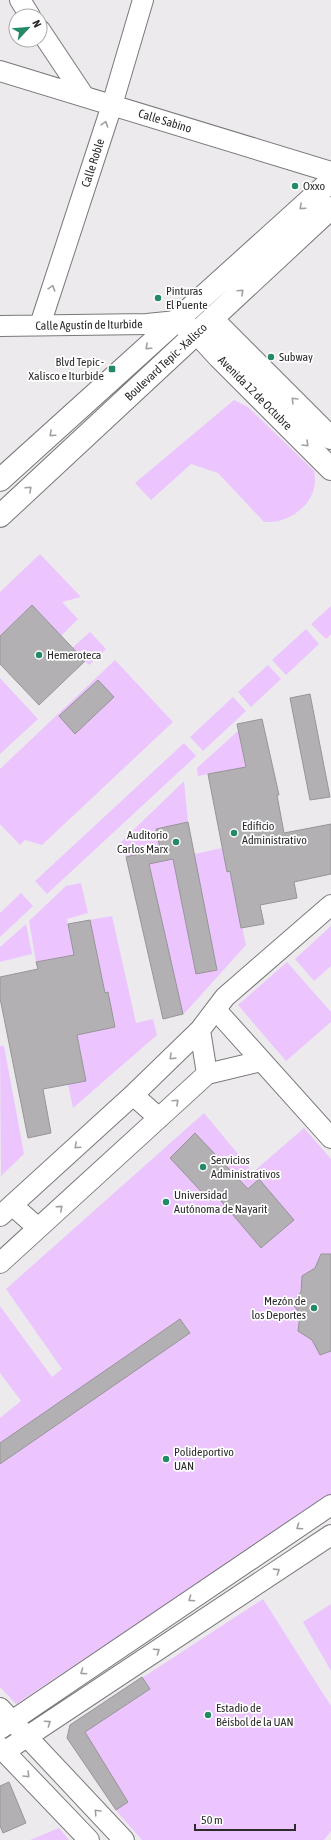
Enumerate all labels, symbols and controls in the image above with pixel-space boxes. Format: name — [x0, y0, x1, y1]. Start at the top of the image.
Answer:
north arrow — [8, 8, 48, 48]
text: N — [30, 18, 44, 29]
street label: Calle Sabino — [137, 106, 194, 136]
one-way arrow — [101, 121, 109, 128]
street label: Calle Roble — [79, 137, 107, 189]
place label: Oxxo — [303, 179, 326, 193]
marker: Oxxo — [290, 181, 300, 191]
one-way arrow — [299, 202, 307, 210]
place label: Pinturas El Puente — [166, 284, 208, 312]
one-way arrow — [48, 285, 56, 292]
one-way arrow — [236, 290, 244, 297]
marker: Pinturas El Puente — [153, 293, 163, 303]
street label: Calle Agustín de Iturbide — [35, 317, 143, 333]
street label: Boulevard Tepic - Xalisco — [122, 320, 210, 404]
one-way arrow — [146, 343, 153, 350]
place label: Subway — [279, 350, 313, 364]
marker: Subway — [266, 352, 276, 362]
street label: Avenida 12 de Octubre — [215, 353, 295, 433]
place label: Blvd Tepic - Xalisco e Iturbide — [29, 355, 104, 383]
marker: Blvd Tepic - Xalisco e Iturbide — [107, 364, 117, 374]
one-way arrow — [291, 397, 299, 405]
one-way arrow — [49, 429, 56, 436]
one-way arrow — [301, 439, 309, 447]
one-way arrow — [24, 487, 31, 494]
place label: Hemeroteca — [47, 648, 101, 662]
marker: Hemeroteca — [34, 650, 44, 660]
place label: Edificio Administrativo — [242, 819, 307, 847]
place label: Auditorio Carlos Marx — [117, 828, 168, 856]
marker: Edificio Administrativo — [229, 828, 239, 838]
marker: Auditorio Carlos Marx — [171, 837, 181, 847]
one-way arrow — [169, 1052, 177, 1060]
one-way arrow — [172, 1099, 179, 1106]
one-way arrow — [74, 1141, 82, 1148]
place label: Servicios Administrativos — [211, 1153, 280, 1181]
marker: Servicios Administrativos — [198, 1162, 208, 1172]
place label: Universidad Autónoma de Nayarit — [174, 1188, 268, 1216]
marker: Universidad Autónoma de Nayarit — [161, 1197, 171, 1207]
one-way arrow — [55, 1205, 63, 1213]
place label: Mezón de los Deportes — [251, 1294, 306, 1322]
marker: Mezón de los Deportes — [309, 1303, 319, 1313]
place label: Polideportivo UAN — [174, 1445, 234, 1473]
marker: Polideportivo UAN — [161, 1454, 171, 1464]
one-way arrow — [296, 1522, 303, 1529]
one-way arrow — [272, 1569, 279, 1576]
one-way arrow — [188, 1595, 195, 1602]
one-way arrow — [152, 1648, 159, 1655]
one-way arrow — [80, 1667, 87, 1675]
place label: Estadio de Béisbol de la UAN — [216, 1701, 294, 1729]
marker: Estadio de Béisbol de la UAN — [203, 1710, 213, 1720]
one-way arrow — [44, 1721, 51, 1728]
one-way arrow — [22, 1771, 29, 1778]
scale bar — [195, 1806, 295, 1832]
one-way arrow — [95, 1809, 102, 1816]
text: 50 m — [201, 1813, 223, 1827]

